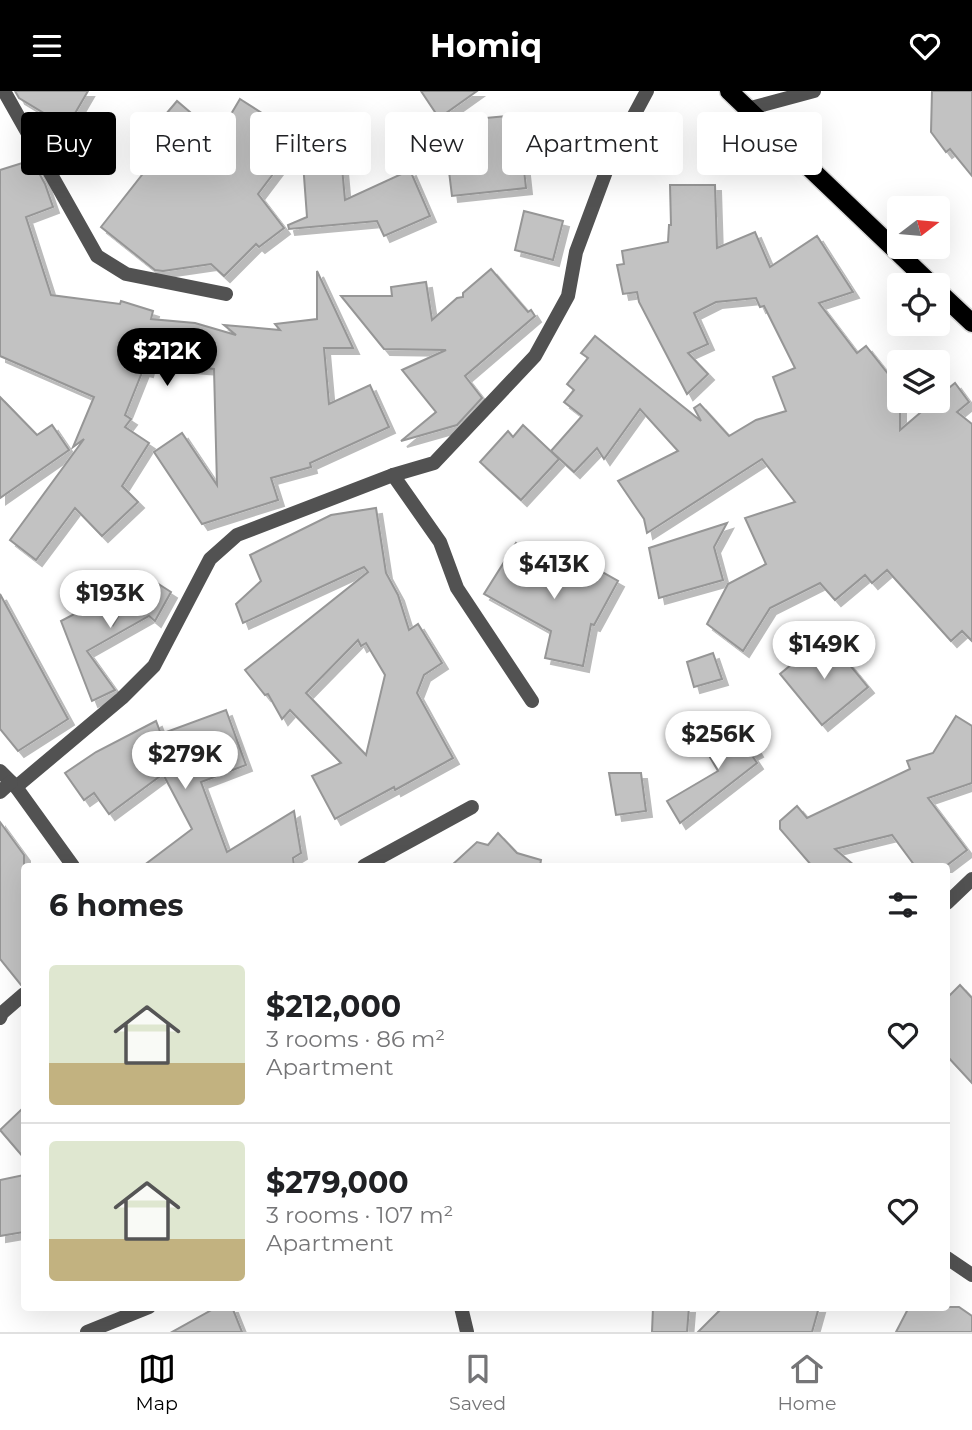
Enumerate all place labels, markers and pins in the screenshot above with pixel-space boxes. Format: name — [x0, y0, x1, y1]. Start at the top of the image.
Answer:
pin: $212K — [118, 329, 216, 388]
pin: $413K — [505, 541, 603, 601]
pin: $193K — [61, 571, 159, 630]
pin: $149K — [775, 621, 873, 681]
pin: $256K — [669, 711, 767, 771]
pin: $279K — [136, 731, 234, 791]

